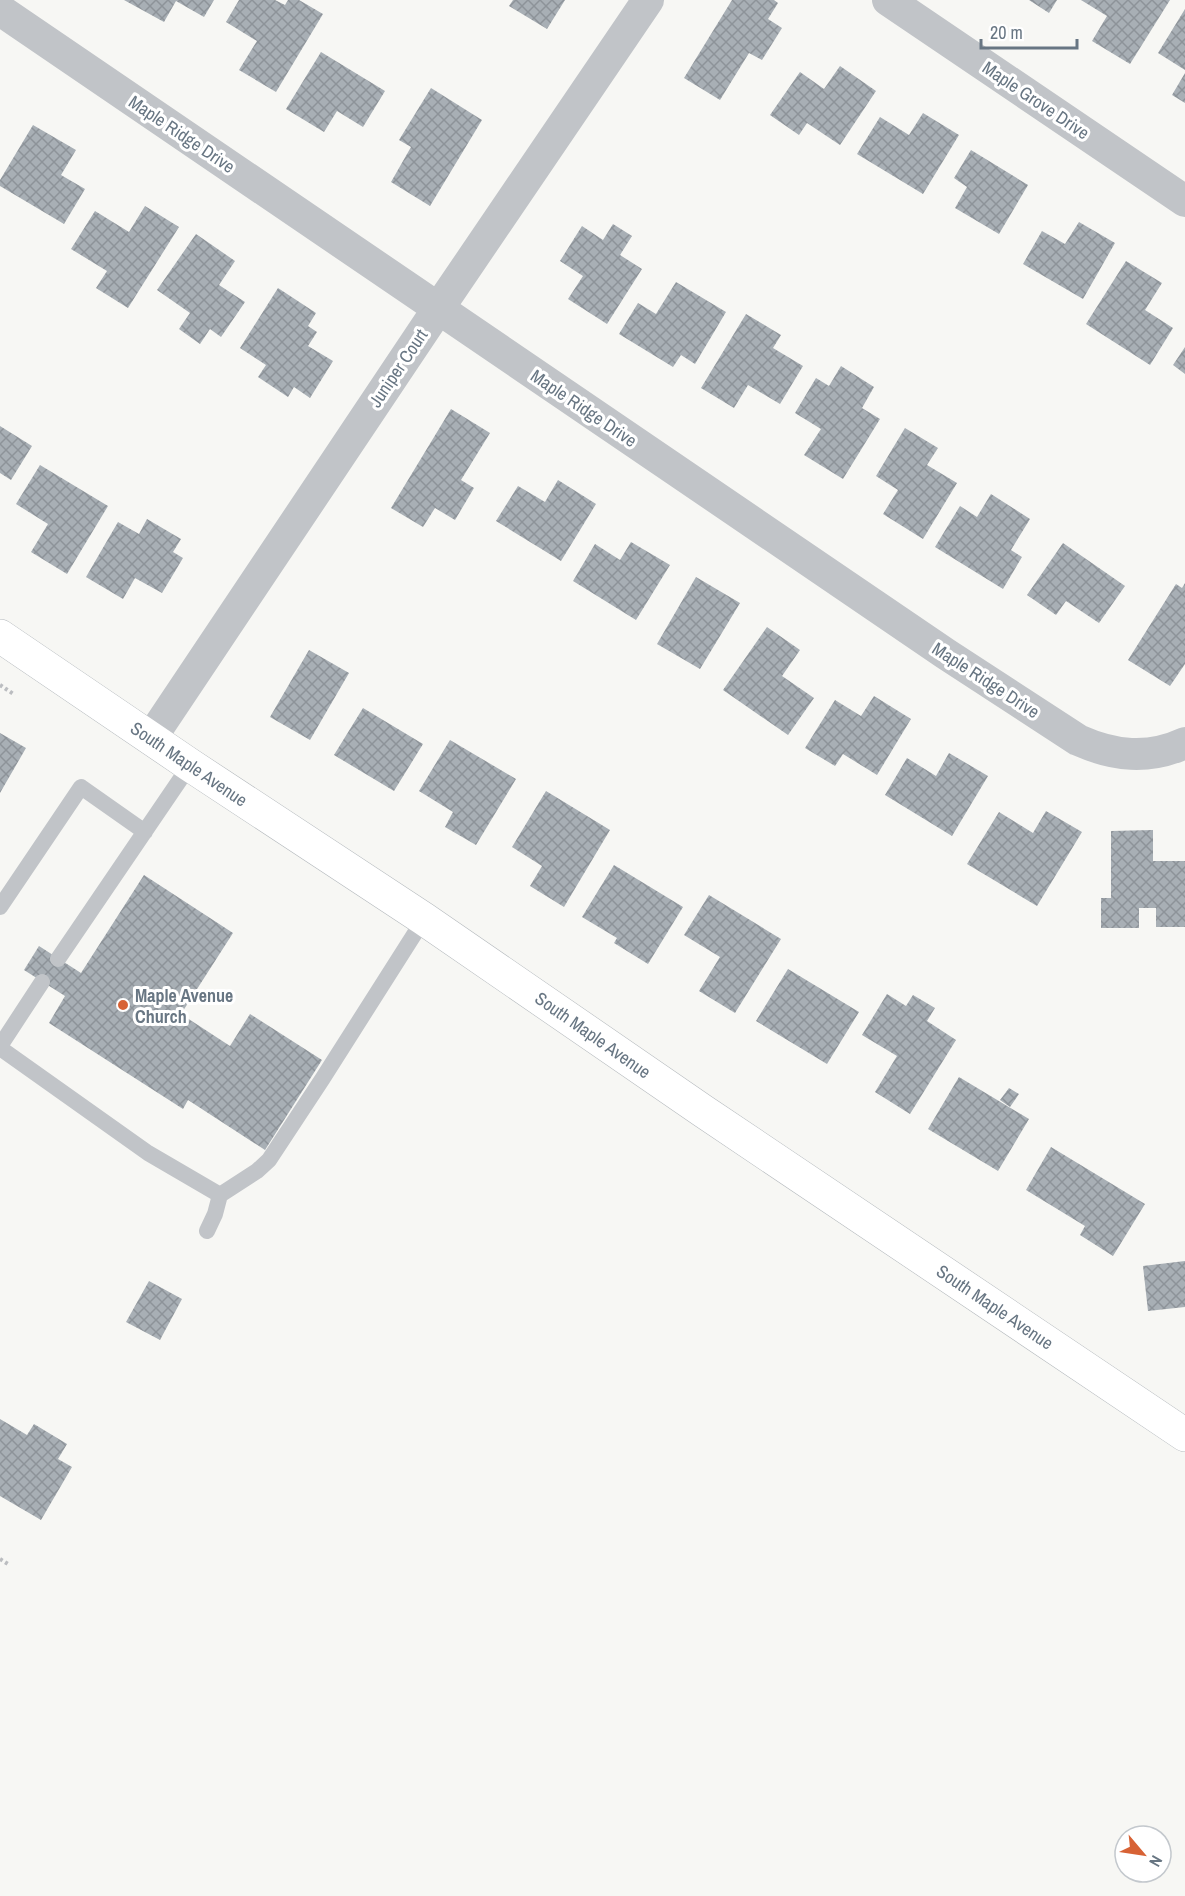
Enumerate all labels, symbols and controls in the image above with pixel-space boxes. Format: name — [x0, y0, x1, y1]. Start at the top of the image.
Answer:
scale bar — [981, 12, 1077, 50]
text: 20 m — [990, 20, 1023, 45]
street label: Maple Grove Drive — [978, 55, 1094, 145]
street label: Maple Ridge Drive — [124, 89, 240, 179]
street label: Juniper Court — [363, 324, 433, 412]
street label: Maple Ridge Drive — [526, 363, 642, 453]
street label: Maple Ridge Drive — [928, 636, 1044, 724]
street label: South Maple Avenue — [126, 716, 252, 812]
place label: Maple Avenue Church — [135, 983, 233, 1029]
street label: South Maple Avenue — [530, 986, 656, 1084]
marker: Maple Avenue Church — [116, 998, 130, 1012]
street label: South Maple Avenue — [932, 1259, 1058, 1355]
north arrow — [1113, 1824, 1173, 1884]
text: N — [1144, 1852, 1168, 1871]

